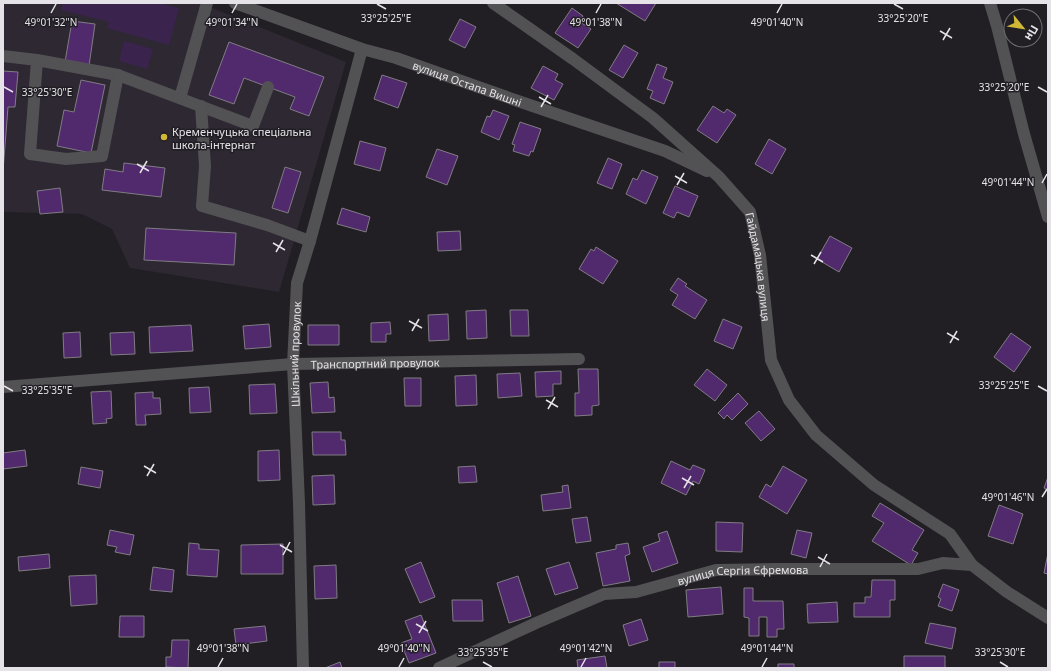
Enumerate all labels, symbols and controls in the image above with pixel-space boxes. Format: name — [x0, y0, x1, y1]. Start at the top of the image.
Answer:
north arrow — [1003, 8, 1043, 48]
text: 33°25'25"E — [361, 11, 411, 25]
text: 33°25'20"E — [878, 11, 928, 25]
text: 49°01'32"N — [25, 15, 77, 29]
text: 49°01'34"N — [206, 15, 258, 29]
text: 49°01'38"N — [570, 15, 622, 29]
text: 49°01'40"N — [751, 15, 803, 29]
text: Пн — [1022, 23, 1042, 44]
street label: вулиця Остапа Вишні — [411, 57, 524, 109]
text: 33°25'20"E — [979, 80, 1029, 94]
text: 33°25'30"E — [22, 85, 72, 99]
place label: Кременчуцька спеціальна школа-інтернат — [172, 124, 311, 152]
marker: Кременчуцька спеціальна школа-інтернат — [159, 132, 169, 142]
text: 49°01'44"N — [982, 175, 1034, 189]
street label: Гайдамацька вулиця — [743, 211, 774, 322]
street label: Шкільний провулок — [285, 301, 304, 407]
street label: Транспортний провулок — [310, 354, 440, 371]
text: 33°25'25"E — [979, 378, 1029, 392]
text: 33°25'35"E — [22, 383, 72, 397]
text: 49°01'46"N — [982, 490, 1034, 504]
street label: вулиця Сергія Єфремова — [675, 561, 808, 588]
text: 49°01'38"N — [197, 641, 249, 655]
text: 49°01'40"N — [378, 641, 430, 655]
text: 49°01'42"N — [560, 641, 612, 655]
text: 49°01'44"N — [741, 641, 793, 655]
text: 33°25'35"E — [458, 645, 508, 659]
text: 33°25'30"E — [975, 645, 1025, 659]

